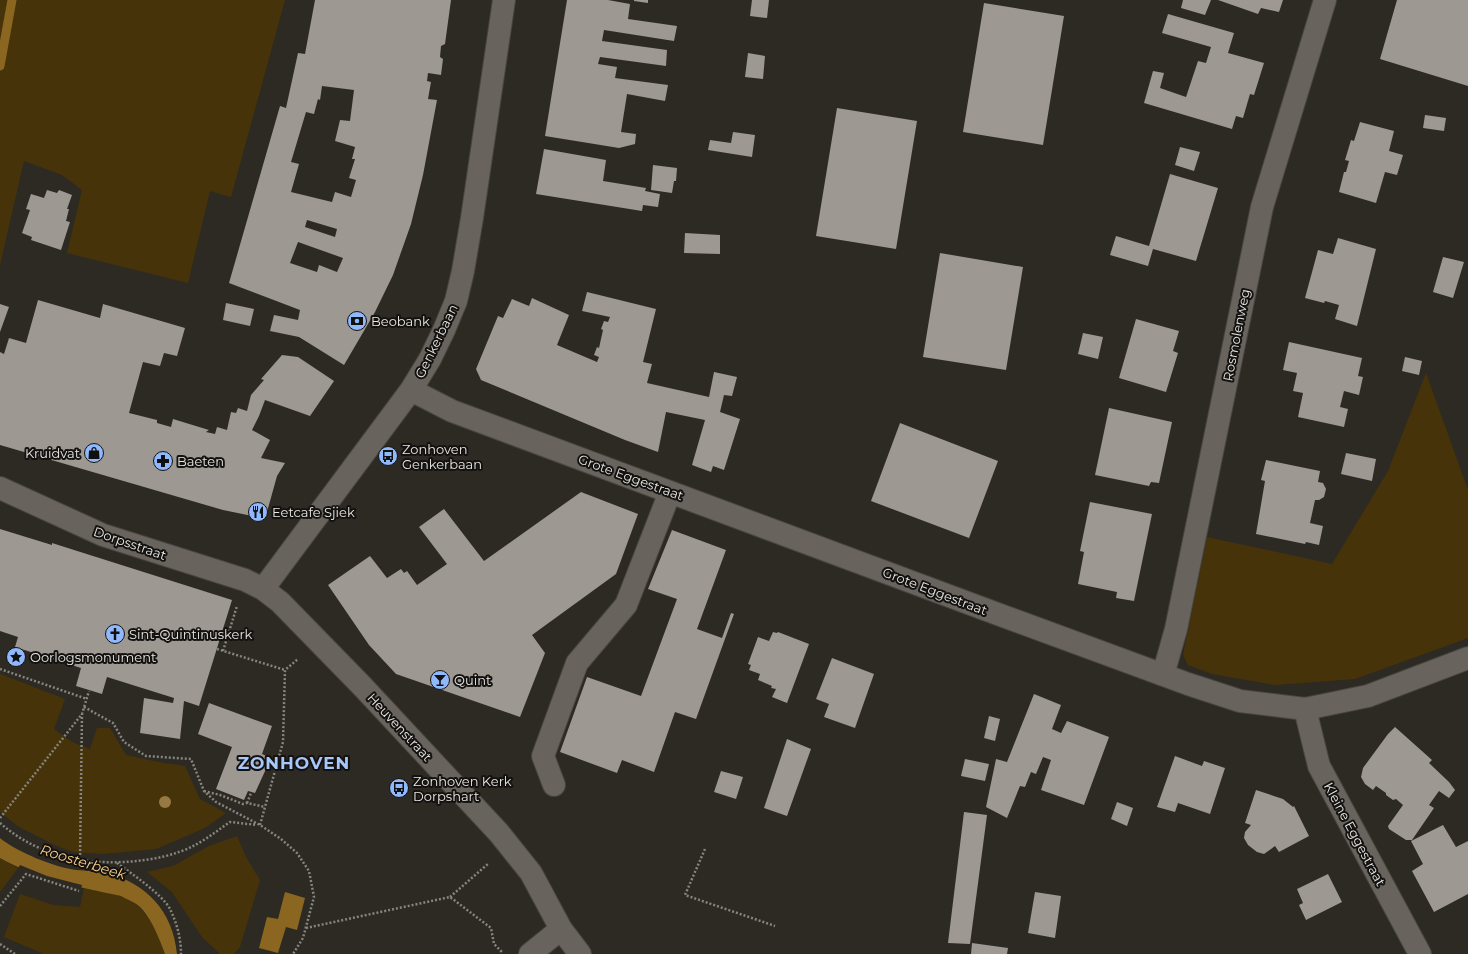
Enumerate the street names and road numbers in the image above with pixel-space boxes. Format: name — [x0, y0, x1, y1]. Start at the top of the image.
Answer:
street label: Rosmolenweg — [1219, 287, 1253, 383]
street label: Genkerbaan — [411, 302, 461, 380]
street label: Grote Eggestraat — [576, 451, 686, 503]
street label: Dorpsstraat — [91, 523, 169, 563]
street label: Grote Eggestraat — [880, 564, 990, 618]
street label: Heuvenstraat — [364, 690, 436, 764]
street label: Kleine Eggestraat — [1321, 779, 1389, 889]

